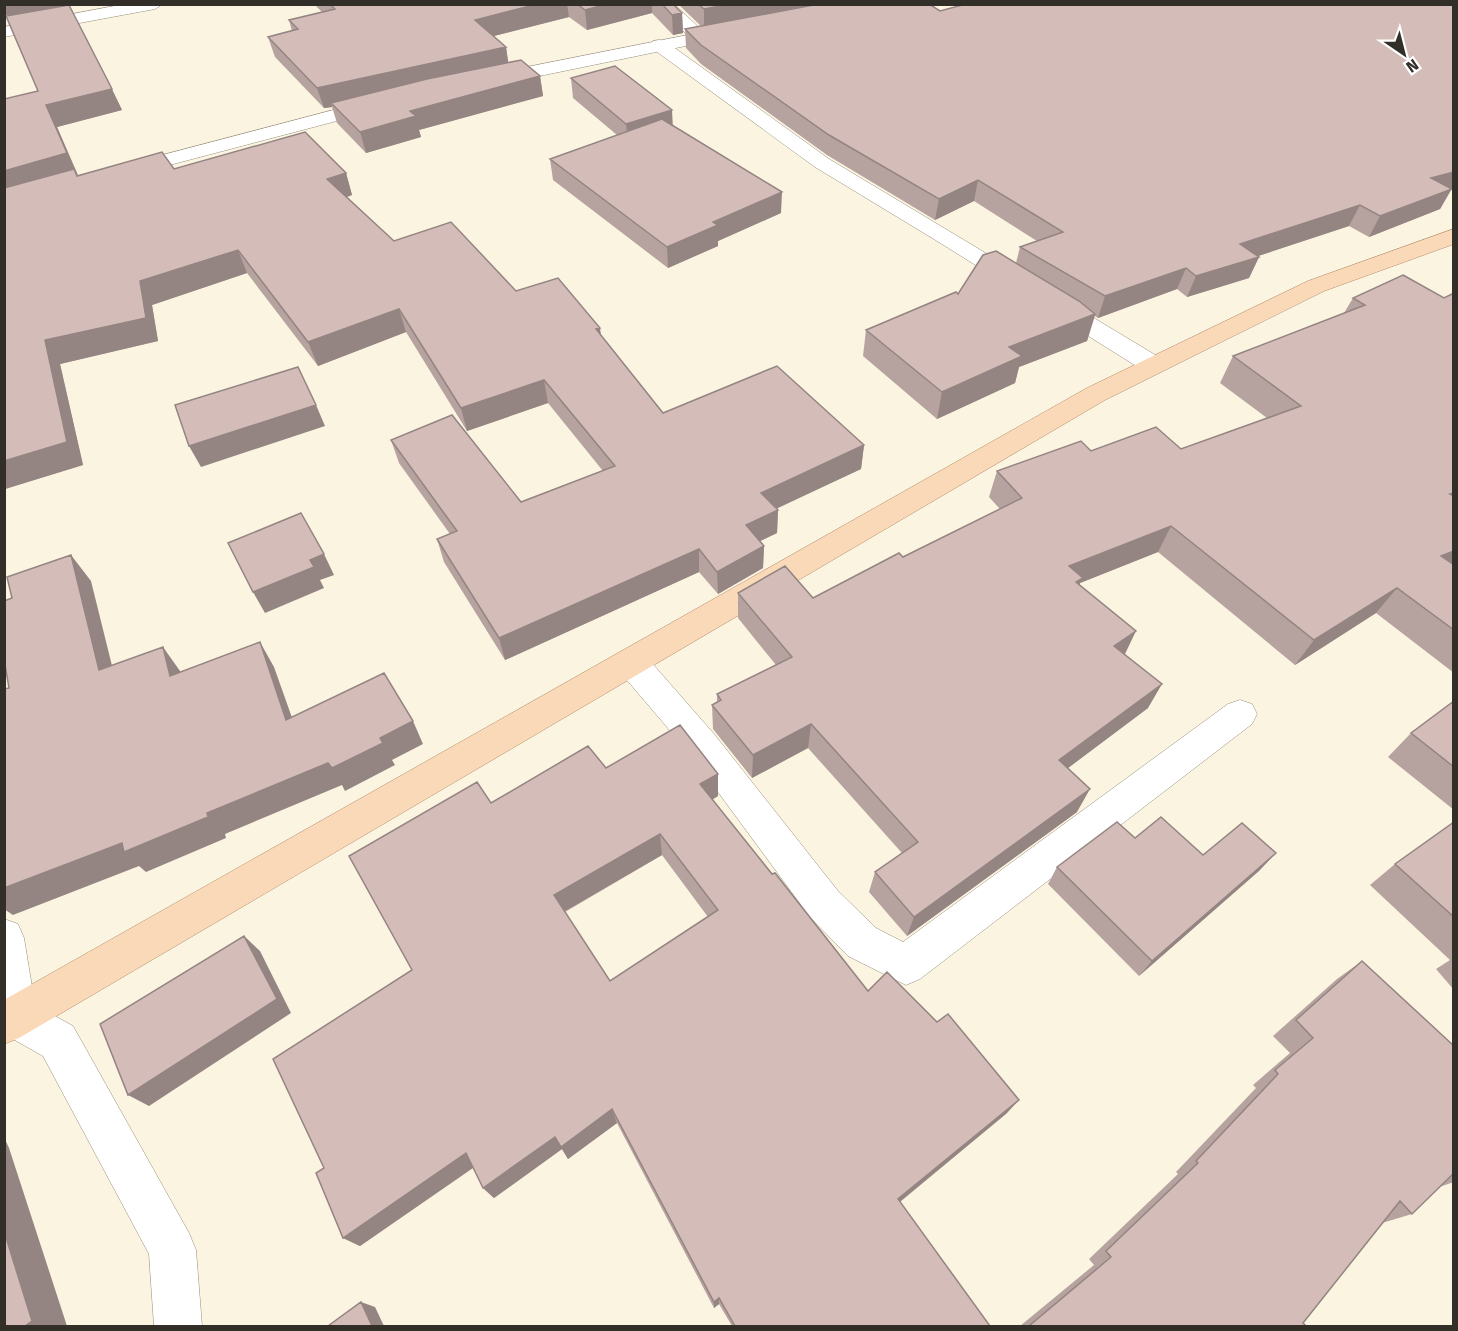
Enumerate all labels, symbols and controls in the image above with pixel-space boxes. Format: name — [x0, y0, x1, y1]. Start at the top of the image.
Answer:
north arrow — [1374, 24, 1434, 84]
text: N — [1403, 55, 1422, 77]

